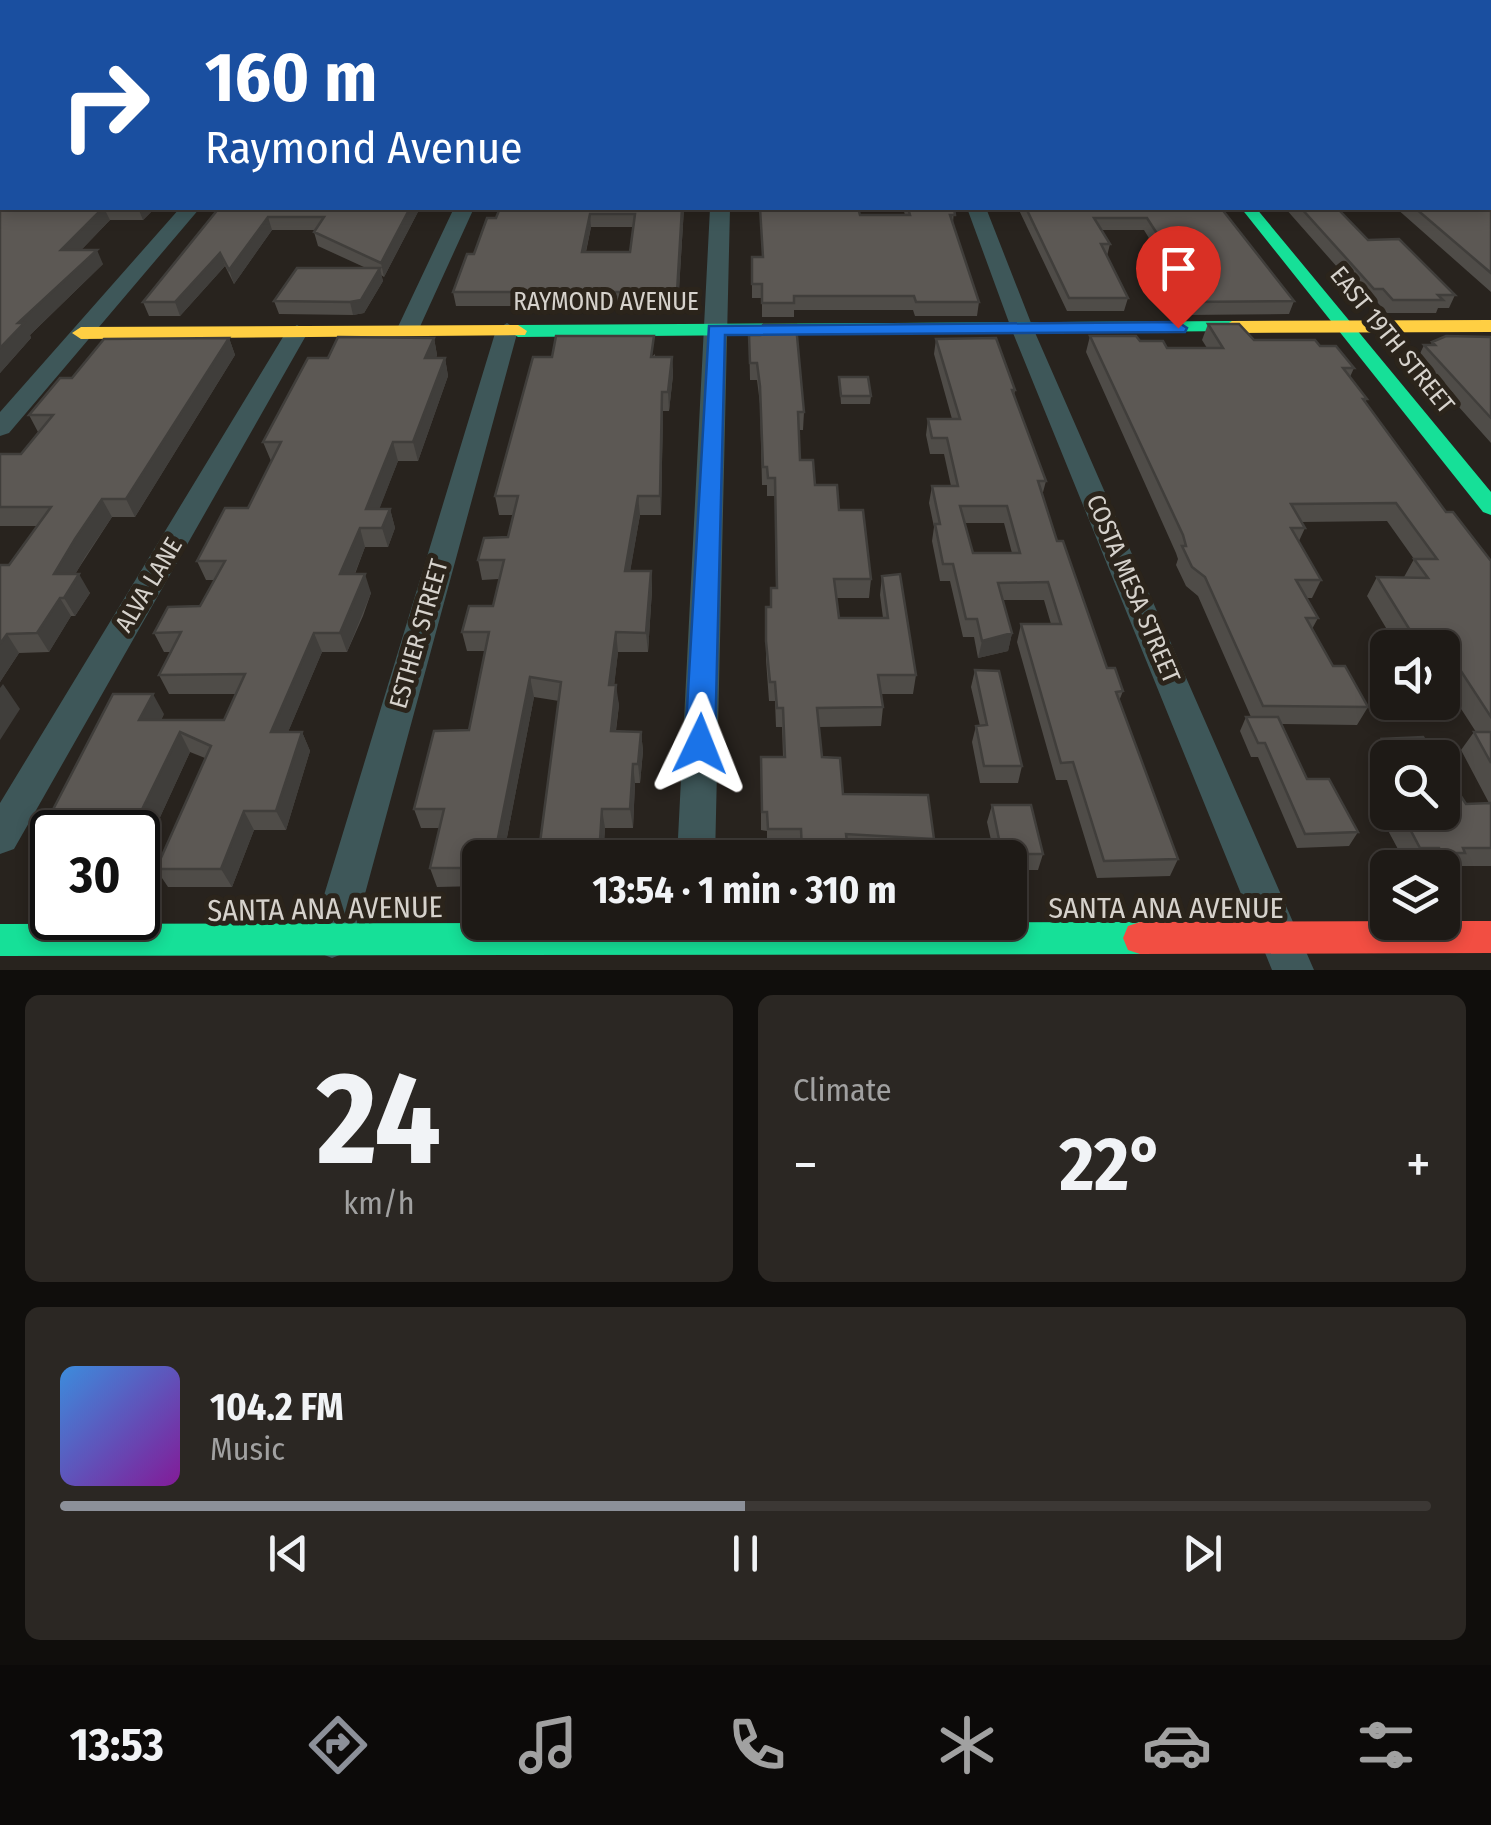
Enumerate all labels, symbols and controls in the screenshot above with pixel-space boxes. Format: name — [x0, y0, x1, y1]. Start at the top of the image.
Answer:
text: 160 m — [205, 36, 377, 120]
icon: right — [40, 40, 170, 170]
text: Raymond Avenue — [205, 121, 522, 175]
pin — [1136, 226, 1221, 329]
icon: arrive — [1151, 241, 1206, 296]
street label: EAST 19TH STREET — [1324, 261, 1461, 420]
street label: RAYMOND AVENUE — [513, 287, 699, 317]
street label: COSTA MESA STREET — [1080, 490, 1186, 688]
street label: ALVA LANE — [109, 532, 189, 638]
street label: ESTHER STREET — [383, 556, 455, 712]
map controls — [1370, 630, 1460, 940]
button: sound — [1370, 630, 1460, 720]
position arrow — [648, 692, 752, 796]
button: search — [1370, 740, 1460, 830]
speed limit sign: 30 — [30, 810, 160, 940]
button: layers — [1370, 850, 1460, 940]
text: 13:54 · 1 min · 310 m — [593, 867, 896, 913]
street label: SANTA ANA AVENUE — [207, 889, 443, 929]
street label: SANTA ANA AVENUE — [1048, 890, 1284, 926]
text: 24 — [317, 1041, 441, 1197]
text: Climate — [793, 1071, 892, 1109]
text: 22° — [1060, 1120, 1164, 1210]
text: − — [793, 1132, 818, 1198]
text: + — [1406, 1132, 1431, 1198]
text: km/h — [343, 1184, 415, 1222]
text: 104.2 FM — [210, 1384, 344, 1430]
text: Music — [210, 1430, 285, 1468]
icon: previous — [261, 1526, 316, 1581]
icon: pause — [718, 1526, 773, 1581]
icon: next — [1175, 1526, 1230, 1581]
icon: directions — [303, 1710, 373, 1780]
icon: music — [513, 1710, 583, 1780]
icon: phone — [722, 1710, 792, 1780]
icon: climate — [932, 1710, 1002, 1780]
icon: car — [1142, 1710, 1212, 1780]
icon: filters — [1351, 1710, 1421, 1780]
text: 13:53 — [70, 1718, 164, 1772]

